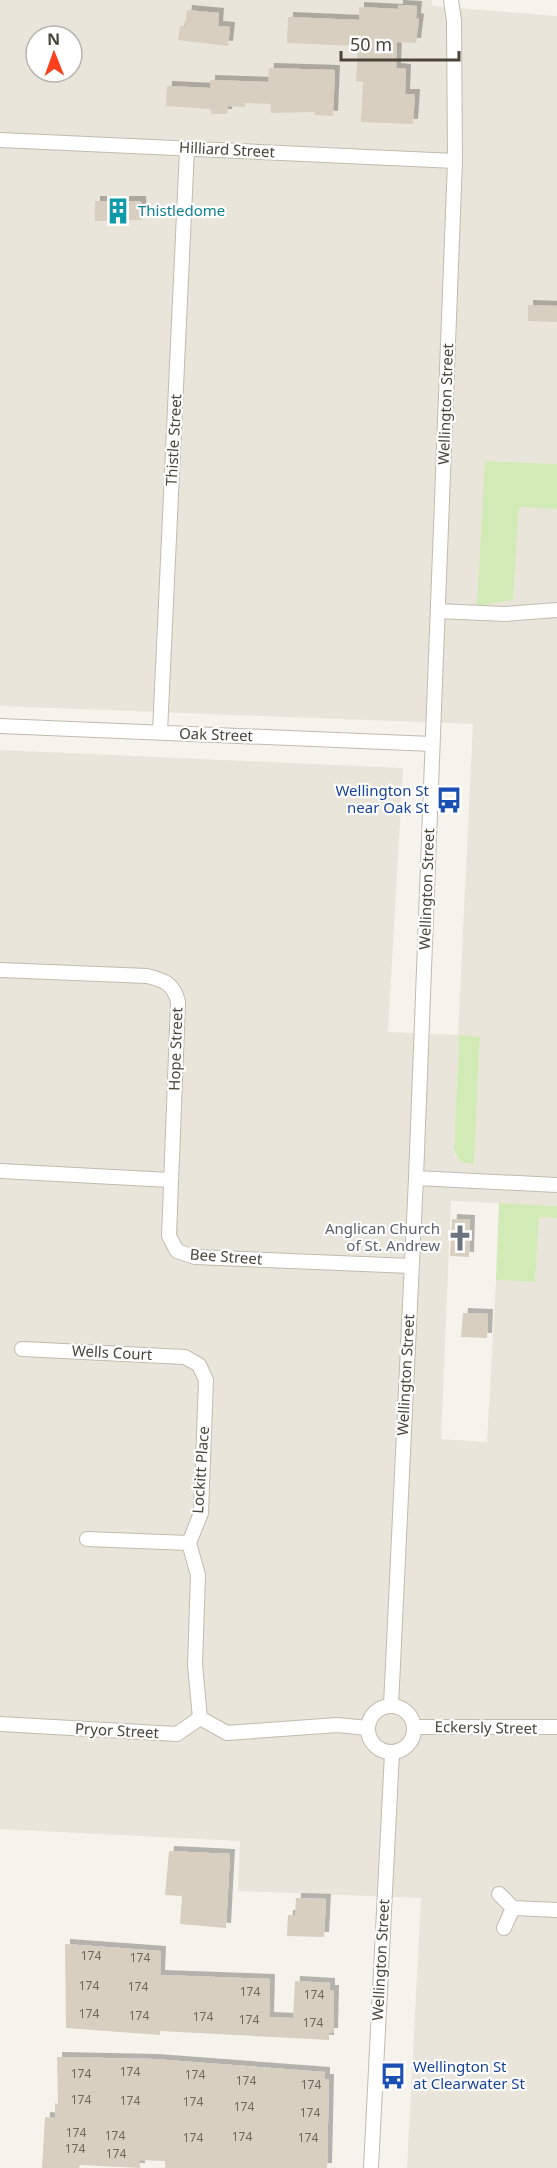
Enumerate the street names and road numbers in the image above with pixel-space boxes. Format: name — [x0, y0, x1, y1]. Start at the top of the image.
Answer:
street label: Hilliard Street — [179, 137, 276, 162]
street label: Wellington Street — [433, 342, 457, 465]
street label: Thistle Street — [161, 393, 185, 487]
street label: Oak Street — [179, 723, 254, 745]
street label: Wellington Street — [414, 827, 438, 950]
street label: Hope Street — [164, 1006, 186, 1091]
street label: Bee Street — [189, 1243, 263, 1269]
street label: Wellington Street — [392, 1313, 418, 1436]
street label: Wells Court — [71, 1340, 153, 1364]
street label: Lockitt Place — [187, 1425, 213, 1514]
street label: Eckersly Street — [434, 1716, 538, 1738]
street label: Pryor Street — [75, 1718, 160, 1742]
street label: Wellington Street — [367, 1898, 393, 2021]

